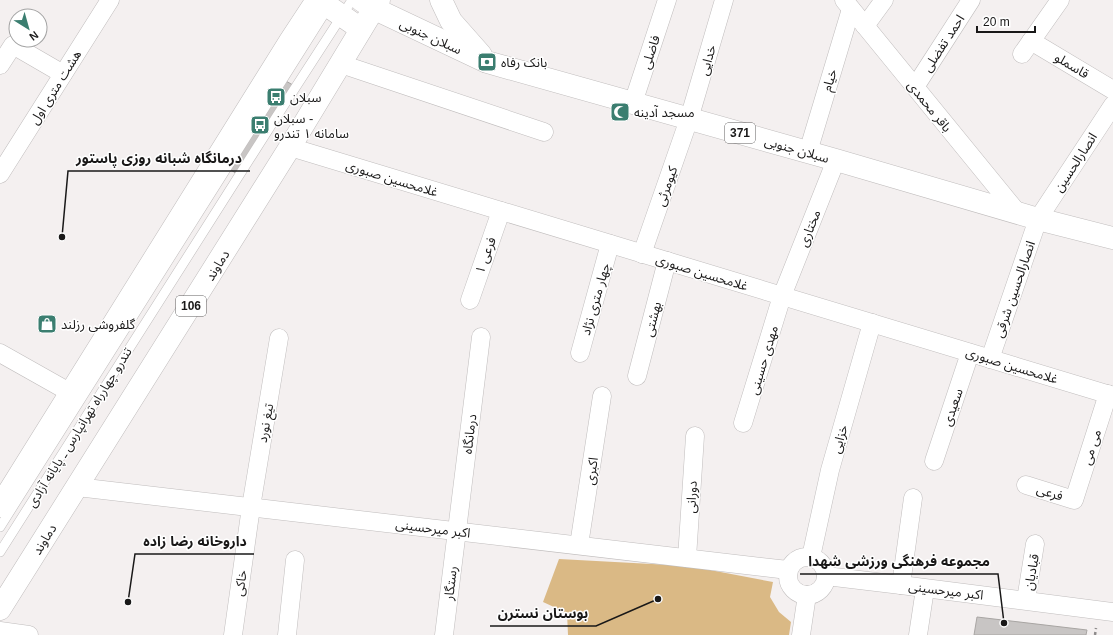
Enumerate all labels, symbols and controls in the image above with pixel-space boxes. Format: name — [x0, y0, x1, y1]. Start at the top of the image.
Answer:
north arrow — [8, 8, 48, 48]
scale bar — [977, 8, 1035, 34]
street label: احمد تفضلی — [919, 12, 968, 75]
text: 20 m — [983, 15, 1010, 29]
street label: سبلان جنوبی — [397, 16, 464, 58]
text: N — [27, 29, 41, 43]
street label: فاضلی — [638, 33, 664, 71]
street label: خدایی — [696, 43, 720, 77]
street label: هشت متری اول — [27, 47, 85, 128]
street label: قاسملو — [1052, 49, 1092, 82]
bank icon: بانک رفاه — [476, 51, 498, 73]
place label: بانک رفاه — [501, 55, 547, 70]
street label: خیام — [819, 67, 842, 94]
street label: باقر محمدی — [904, 78, 955, 135]
bus stop icon: سبلان — [265, 86, 287, 108]
place label: سبلان — [290, 90, 321, 106]
mosque icon: مسجد آدینه — [609, 101, 631, 123]
place label: مسجد آدینه — [634, 105, 695, 120]
place label: سبلان - سامانه ۱ تندرو — [274, 111, 349, 141]
bus stop icon: سبلان - سامانه ۱ تندرو — [249, 114, 271, 136]
road number: 371 — [725, 123, 755, 143]
street label: انصارالحسین — [1051, 130, 1101, 195]
street label: سبلان جنوبی — [763, 133, 831, 167]
callout: درمانگاه شبانه روزی پاستور — [68, 145, 250, 171]
text: درمانگاه شبانه روزی پاستور — [75, 150, 242, 168]
street label: غلامحسین صبوری — [344, 157, 440, 201]
street label: کیومرثی — [653, 164, 681, 208]
street label: مختاری — [795, 207, 825, 249]
street label: فرعی ۱ — [472, 235, 500, 276]
street label: انصارالحسین شرقی — [991, 239, 1039, 340]
street label: دماوند — [202, 247, 233, 283]
street label: غلامحسین صبوری — [654, 251, 750, 295]
street label: چهار متری نژاد — [578, 261, 615, 337]
road number: 106 — [176, 296, 206, 316]
street label: بهشتی — [641, 300, 665, 339]
shop icon: گلفروشی رزلند — [36, 313, 58, 335]
place label: گلفروشی رزلند — [61, 317, 136, 333]
street label: مهدی حسینی — [746, 324, 782, 397]
street label: تندرو چهارراه تهرانپارس ـ پایانه آزادی — [24, 344, 137, 511]
street label: غلامحسین صبوری — [964, 344, 1060, 388]
street label: سعیدی — [939, 386, 967, 428]
street label: تیغ نورد — [255, 402, 279, 444]
street label: درمانگاه — [460, 413, 479, 455]
street label: خزایی — [828, 423, 852, 455]
street label: می می — [1079, 427, 1105, 467]
street label: اکبری — [582, 456, 602, 486]
street label: دورانی — [683, 480, 701, 514]
street label: فرعی — [1035, 481, 1065, 505]
street label: اکبر میرحسینی — [394, 516, 471, 542]
street label: دماوند — [29, 521, 60, 557]
callout: داروخانه رضا زاده — [135, 528, 254, 554]
text: داروخانه رضا زاده — [143, 533, 247, 550]
callout: مجموعه فرهنگی ورزشی شهدا — [800, 548, 998, 574]
street label: قبادیان — [1021, 552, 1043, 592]
text: مجموعه فرهنگی ورزشی شهدا — [808, 553, 990, 570]
street label: رستگار — [441, 565, 460, 602]
street label: خاکی — [231, 569, 251, 597]
street label: اکبر میرحسینی — [907, 578, 984, 604]
callout: بوستان نسترن — [490, 600, 596, 626]
text: بوستان نسترن — [498, 605, 588, 622]

